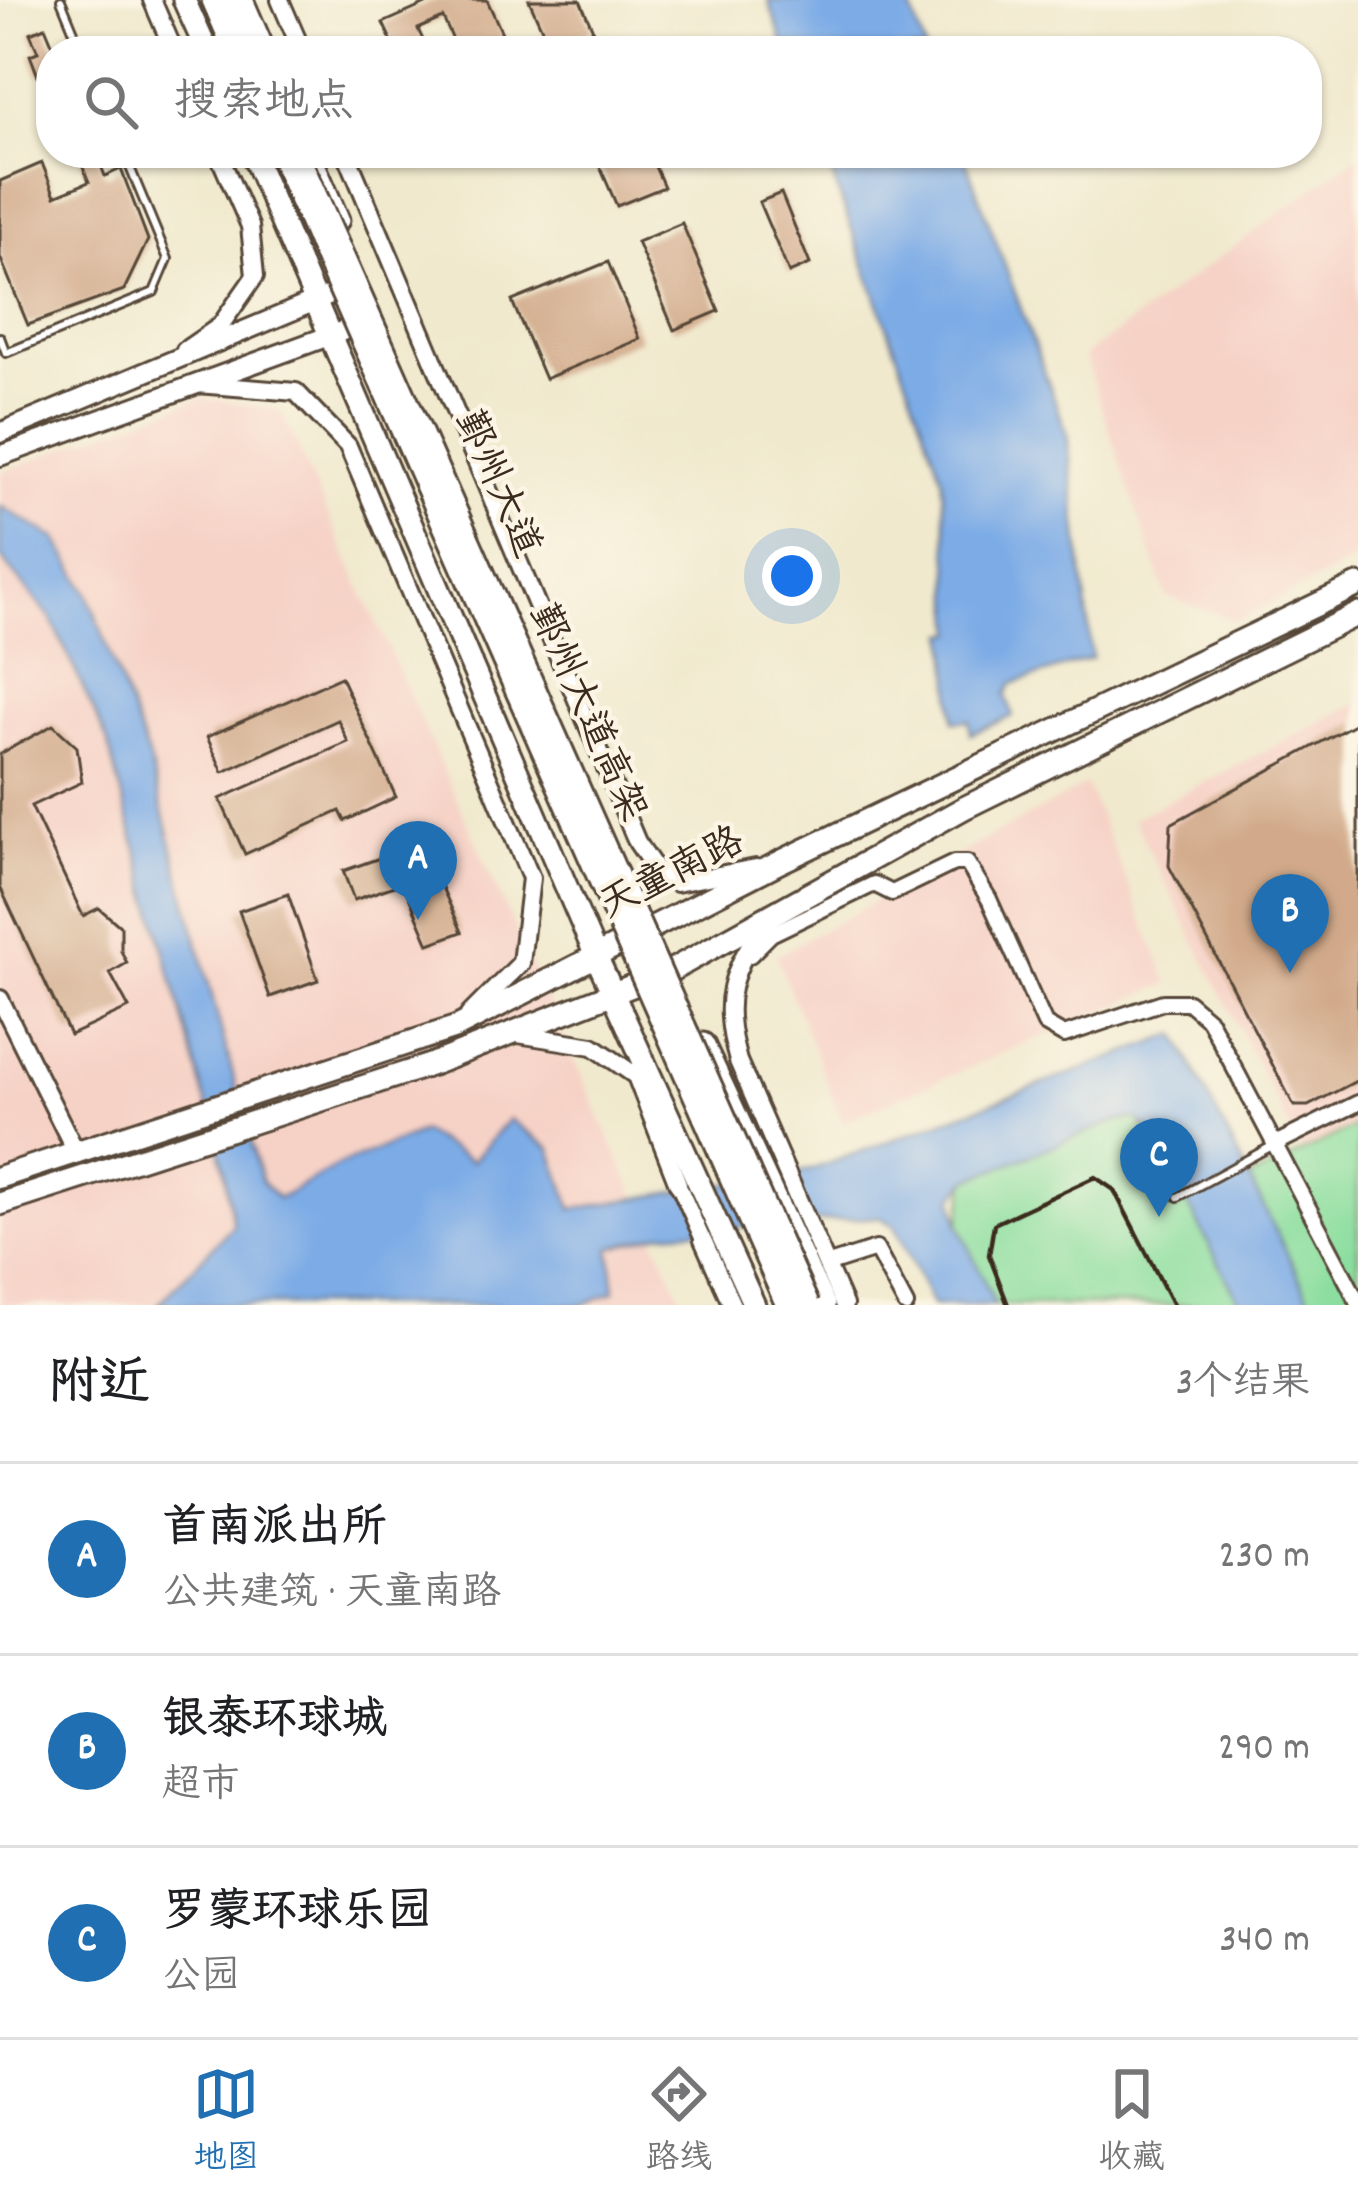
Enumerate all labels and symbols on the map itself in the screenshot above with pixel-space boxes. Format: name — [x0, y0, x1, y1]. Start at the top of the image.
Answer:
street label: 鄞州大道 — [438, 403, 552, 567]
your location — [762, 546, 822, 606]
street label: 鄞州大道高架 — [512, 596, 658, 832]
street label: 天童南路 — [591, 816, 755, 936]
pin: A — [379, 821, 457, 920]
pin: B — [1251, 874, 1329, 973]
pin: C — [1120, 1118, 1198, 1217]

